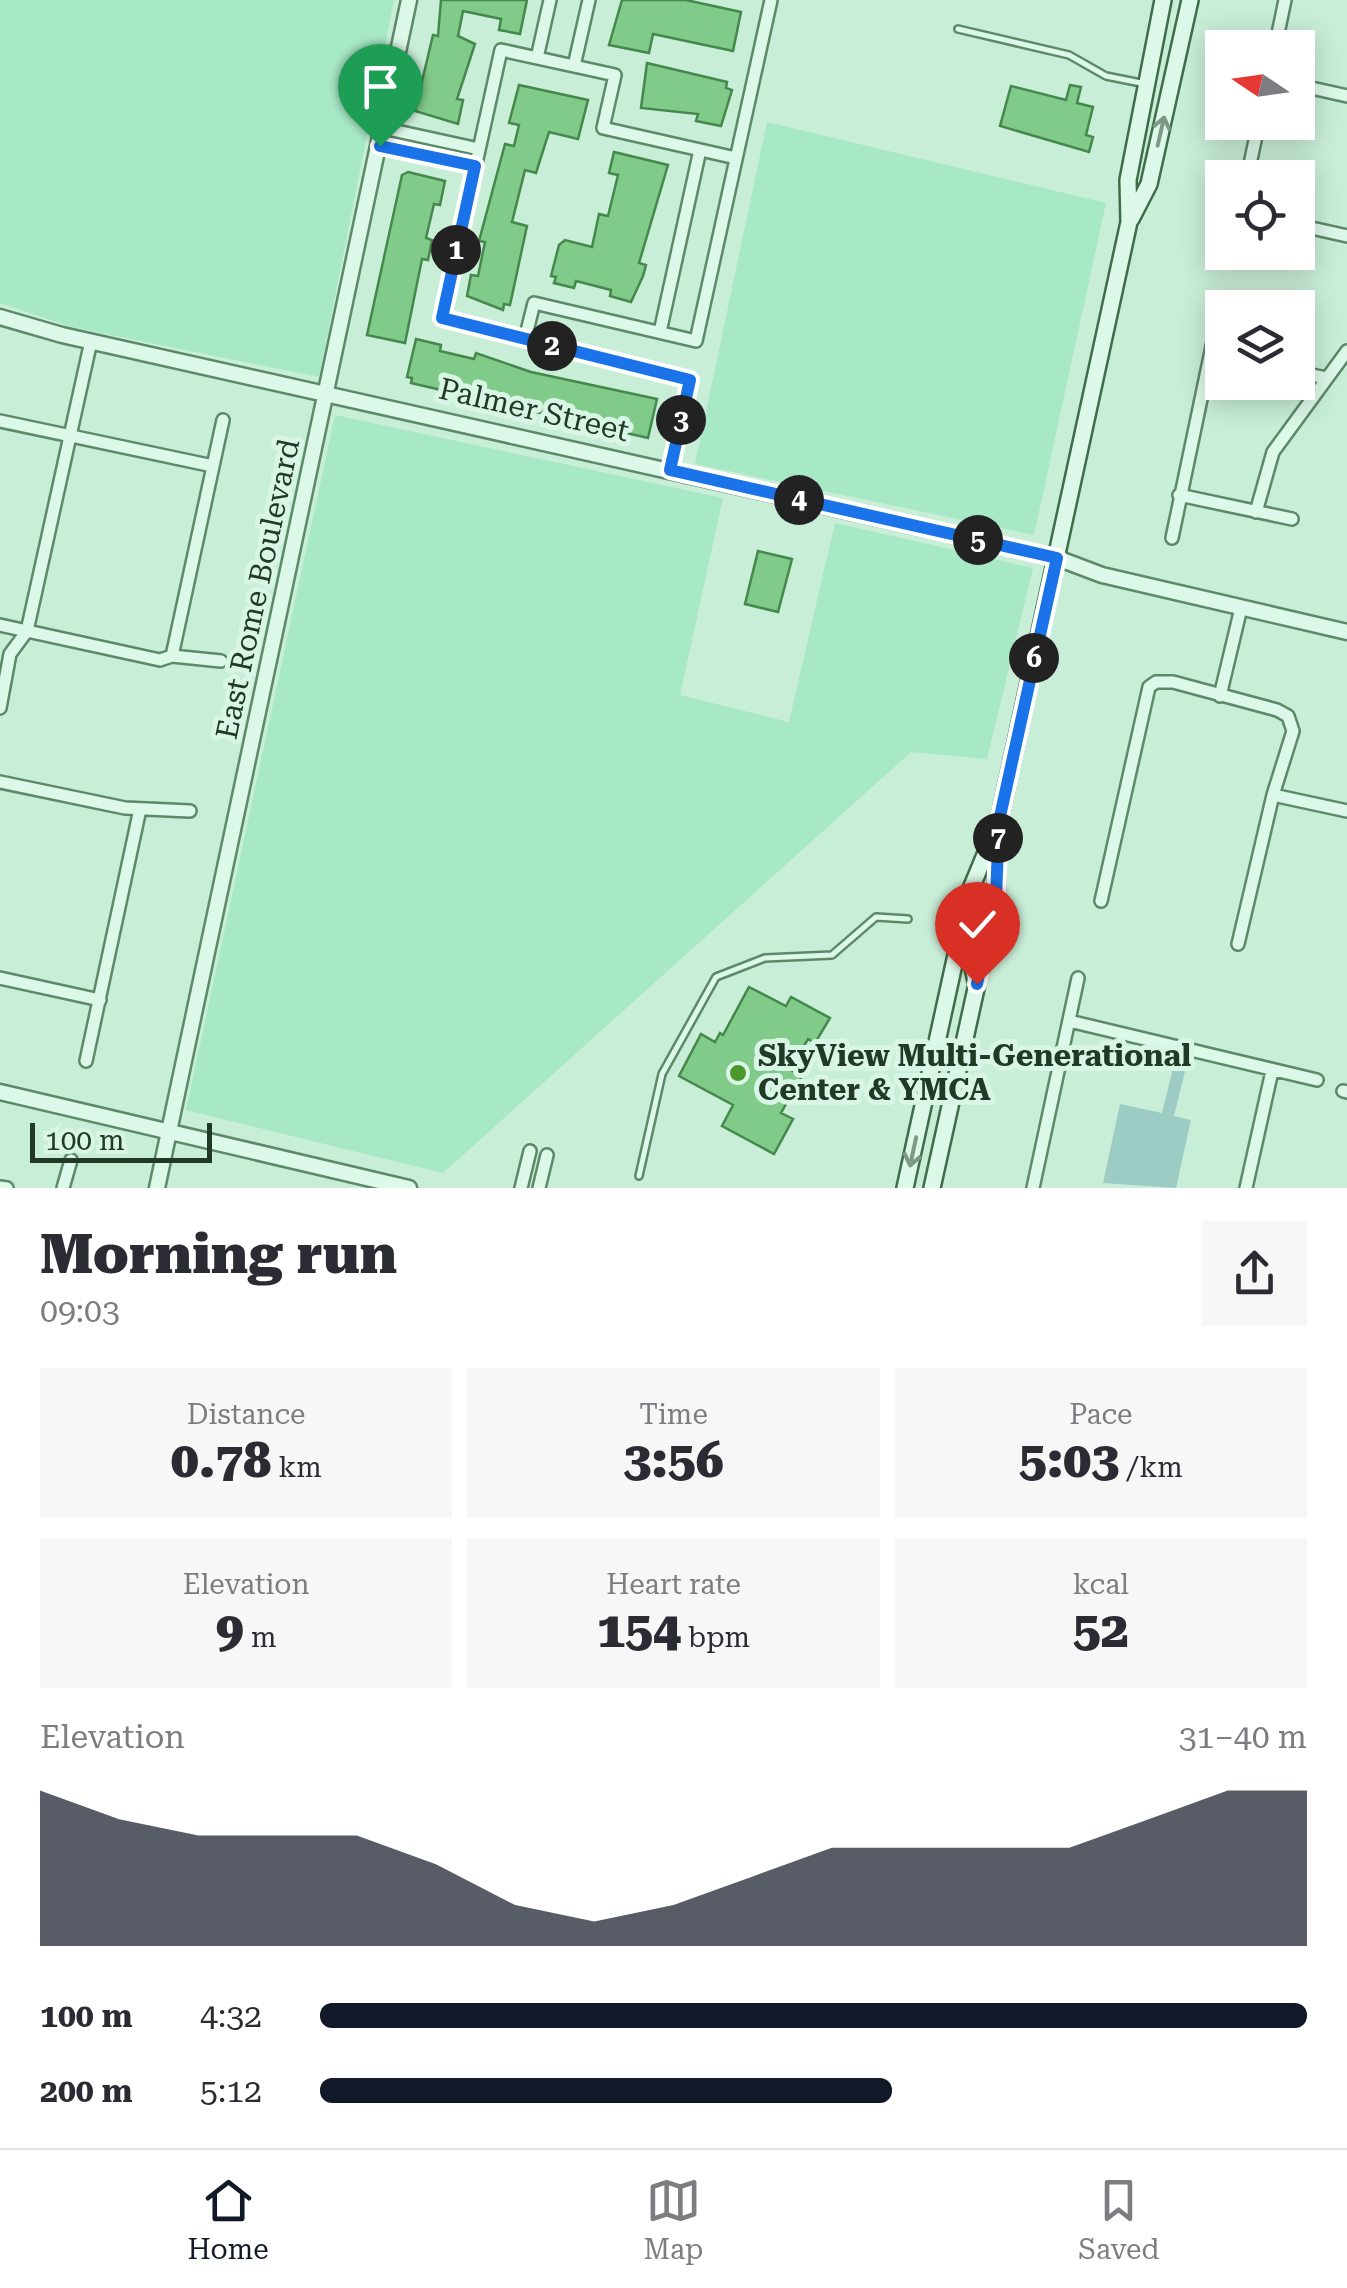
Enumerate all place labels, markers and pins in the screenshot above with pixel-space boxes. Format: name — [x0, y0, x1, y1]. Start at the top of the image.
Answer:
pin — [338, 44, 423, 147]
pin: 1 — [431, 225, 481, 275]
pin: 2 — [527, 321, 577, 371]
pin: 3 — [656, 395, 706, 445]
pin: 4 — [774, 475, 824, 525]
pin: 5 — [953, 515, 1003, 565]
pin: 6 — [1009, 633, 1059, 683]
pin: 7 — [973, 813, 1023, 863]
pin — [935, 882, 1020, 985]
place label: SkyView Multi-Generational Center & YMCA — [758, 1038, 1191, 1107]
marker: SkyView Multi-Generational Center & YMCA — [727, 1062, 749, 1084]

